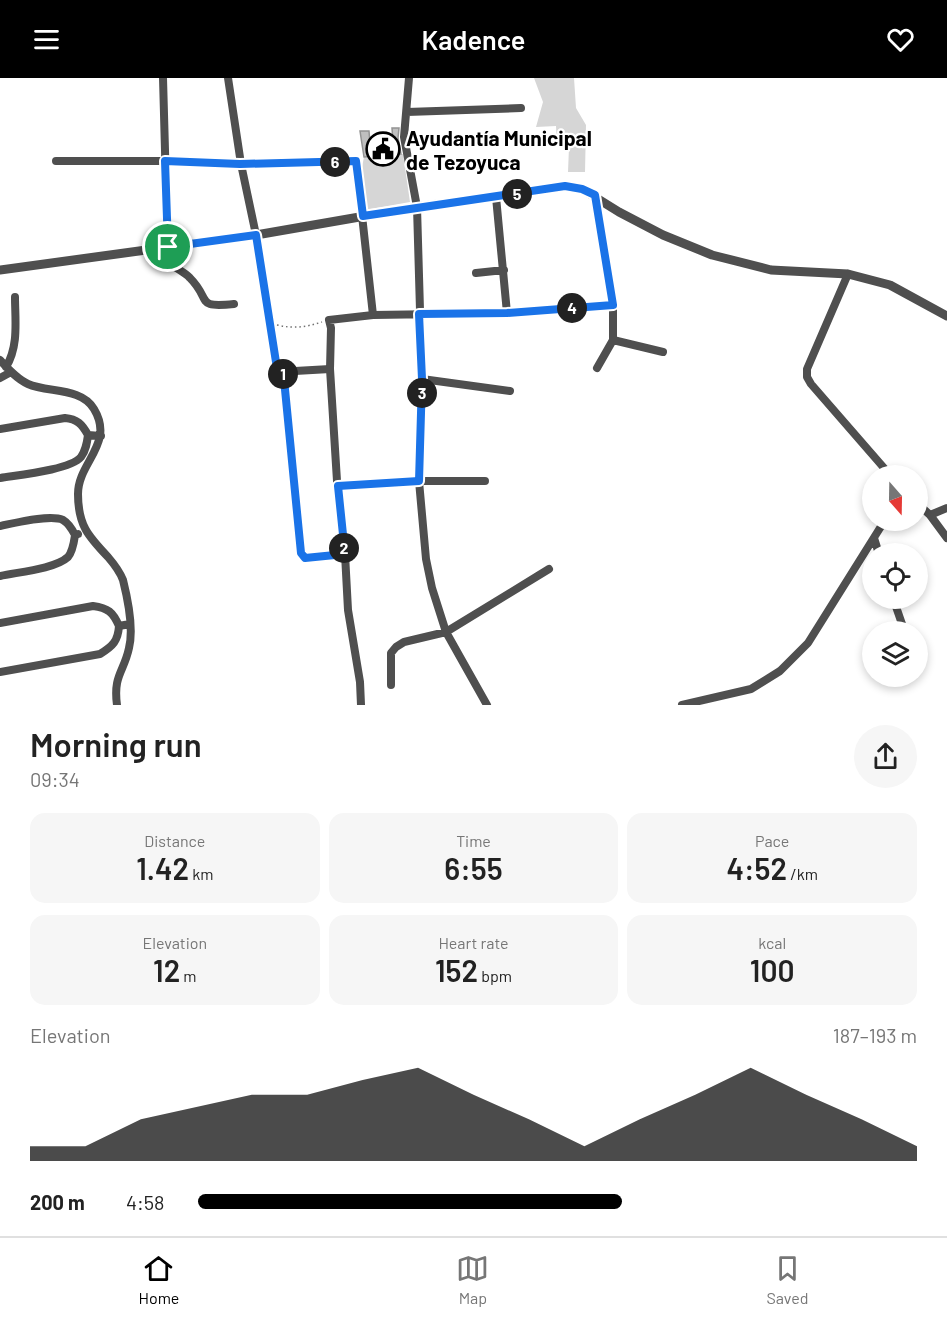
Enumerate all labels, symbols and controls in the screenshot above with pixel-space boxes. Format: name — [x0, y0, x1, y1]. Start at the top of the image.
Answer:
icon: menu — [30, 23, 63, 56]
text: Kadence — [422, 23, 525, 55]
icon: heart — [884, 23, 917, 56]
place label: Ayudantía Municipal de Tezoyuca — [406, 125, 592, 174]
public building icon: Ayudantía Municipal de Tezoyuca — [365, 131, 401, 167]
pin: 6 — [320, 147, 350, 177]
text: 6 — [331, 152, 339, 171]
pin: 5 — [502, 179, 532, 209]
text: 5 — [513, 184, 521, 203]
pin — [142, 221, 193, 272]
icon: arrive — [151, 230, 184, 263]
pin: 4 — [557, 293, 587, 323]
text: 4 — [567, 298, 577, 317]
pin: 1 — [268, 359, 298, 389]
text: 1 — [280, 364, 286, 383]
pin: 3 — [407, 378, 437, 408]
text: 3 — [418, 383, 426, 402]
north arrow — [862, 465, 928, 531]
map controls — [862, 465, 928, 687]
pin: 2 — [329, 533, 359, 563]
text: 2 — [340, 538, 348, 557]
button: locate — [862, 543, 928, 609]
button: layers — [862, 621, 928, 687]
text: Morning run — [30, 724, 202, 764]
button: share — [854, 725, 917, 788]
text: 09:34 — [30, 767, 80, 791]
text: Distance — [144, 831, 205, 850]
text: Time — [456, 831, 491, 850]
text: Pace — [755, 831, 789, 850]
text: 1.42 — [136, 850, 189, 886]
text: 6:55 — [444, 850, 503, 886]
text: 4:52 — [726, 850, 787, 886]
text: km — [189, 864, 213, 883]
text: /km — [787, 864, 818, 883]
text: Elevation — [143, 933, 207, 952]
text: Heart rate — [438, 933, 509, 952]
text: kcal — [758, 933, 786, 952]
text: 12 — [153, 952, 180, 988]
text: 152 — [435, 952, 478, 988]
text: 100 — [750, 952, 794, 988]
text: m — [180, 966, 197, 985]
text: bpm — [478, 966, 512, 985]
text: Elevation — [30, 1023, 111, 1047]
text: 187–193 m — [833, 1023, 917, 1047]
text: 200 m — [30, 1190, 85, 1214]
text: 4:58 — [126, 1190, 165, 1214]
tab: Home — [139, 1252, 179, 1307]
tab: Map — [456, 1252, 489, 1307]
tab: Saved — [766, 1252, 808, 1307]

